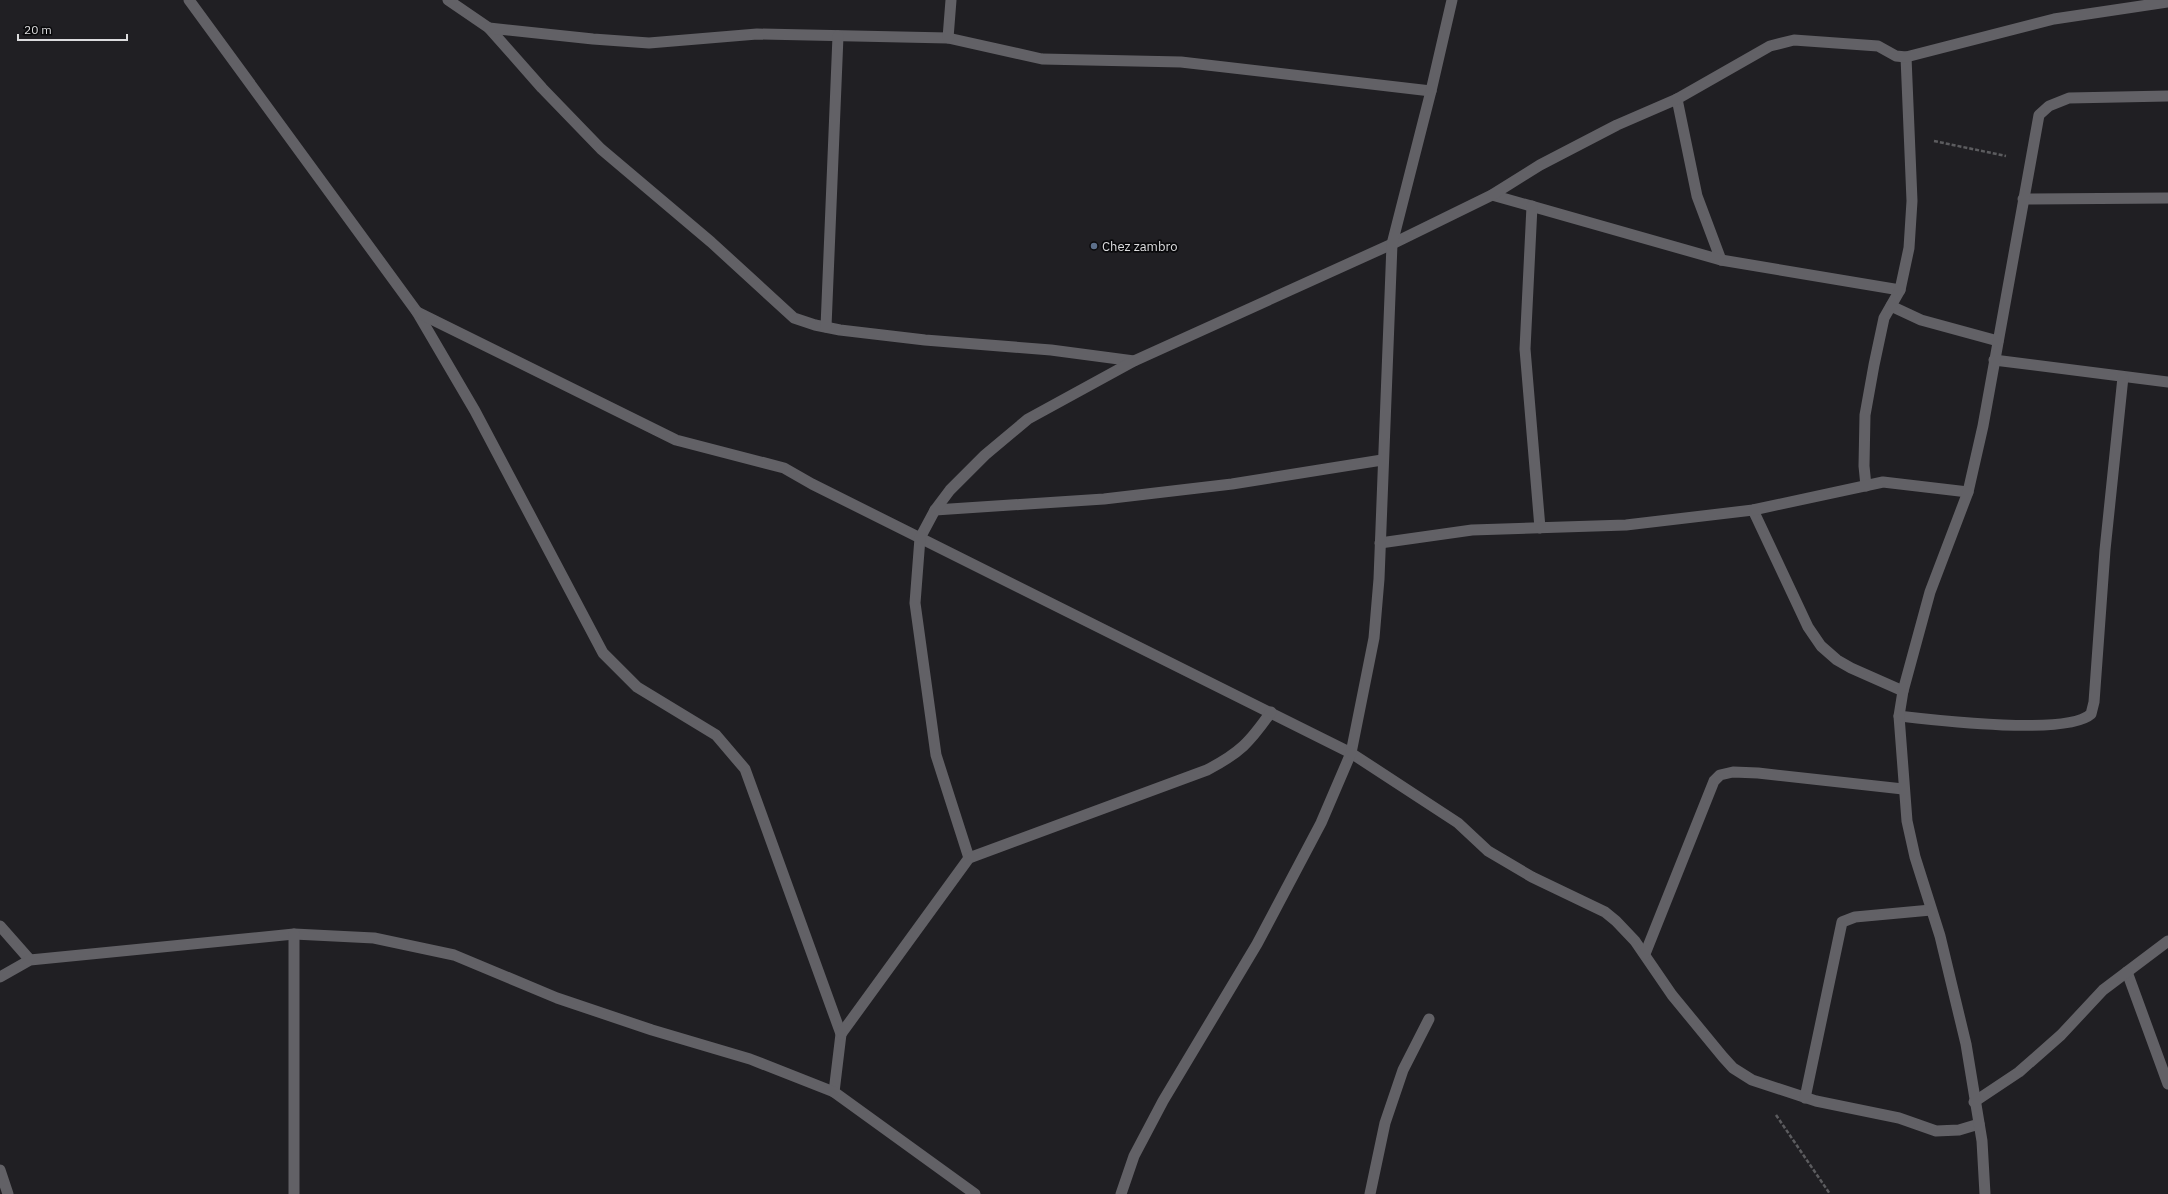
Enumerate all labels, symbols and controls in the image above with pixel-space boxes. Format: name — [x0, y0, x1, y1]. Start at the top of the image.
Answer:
scale bar — [18, 16, 127, 42]
text: 20 m — [24, 22, 52, 37]
place label: Chez zambro — [1102, 238, 1177, 255]
marker: Chez zambro — [1089, 241, 1099, 251]

